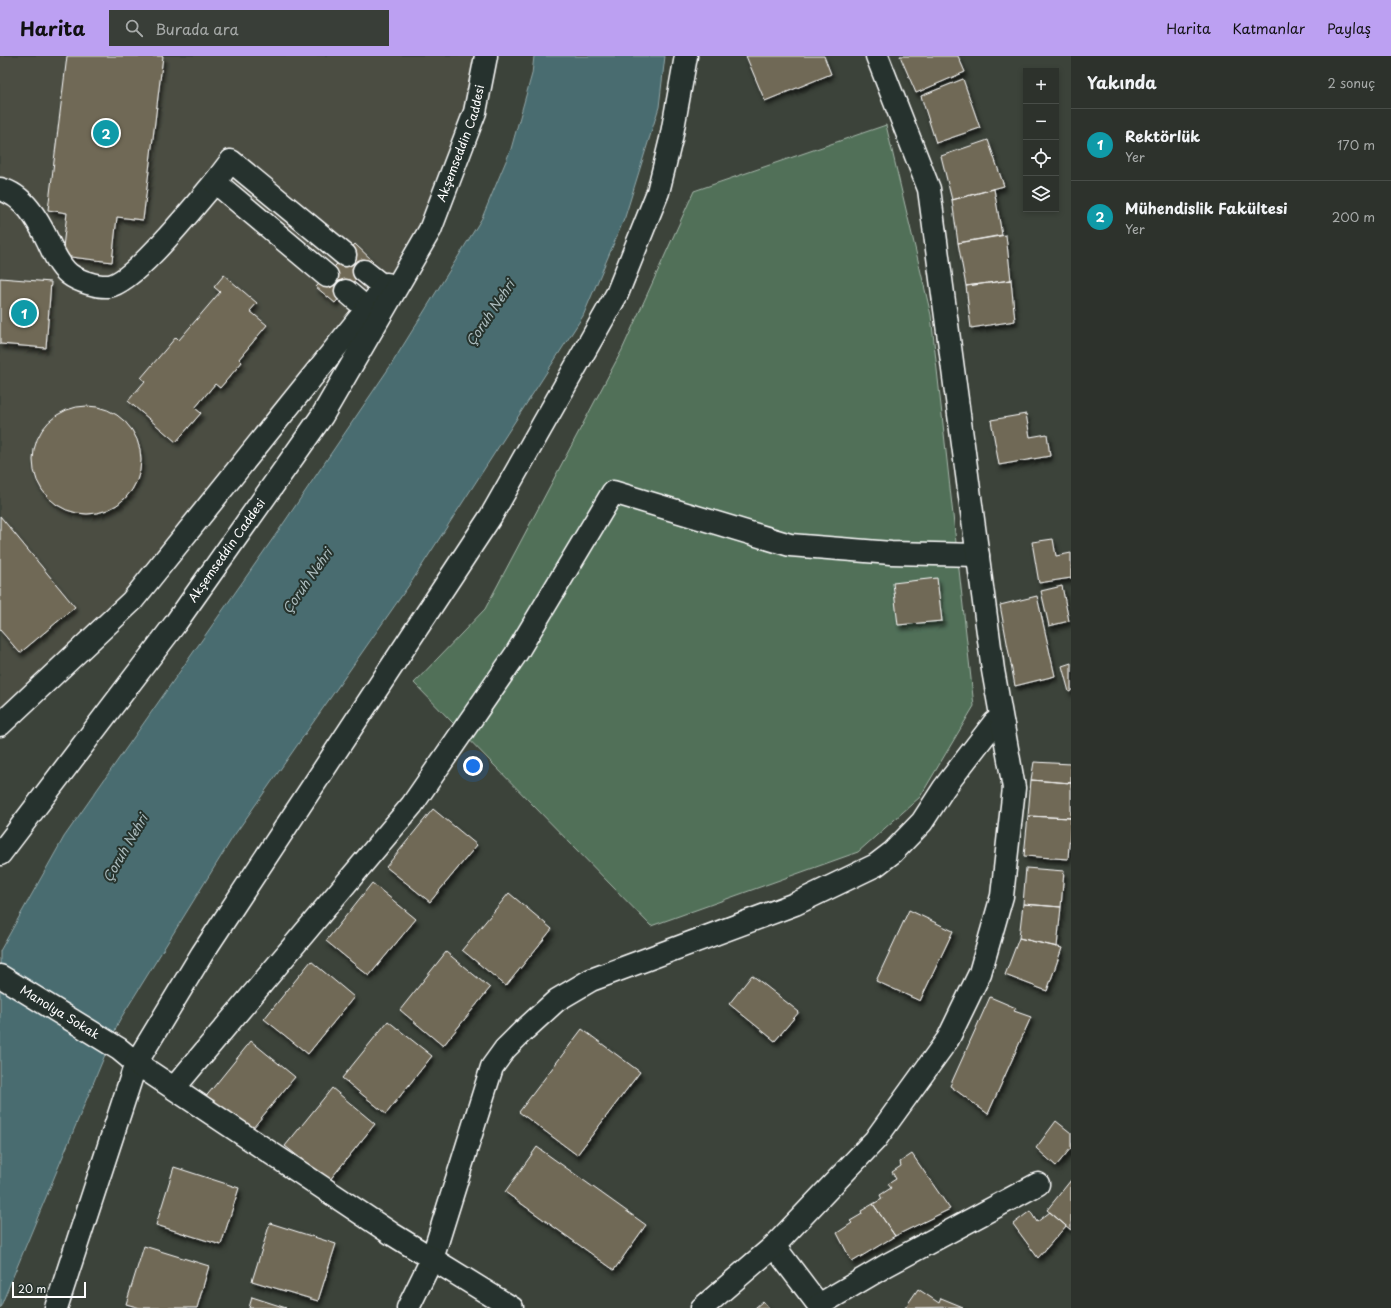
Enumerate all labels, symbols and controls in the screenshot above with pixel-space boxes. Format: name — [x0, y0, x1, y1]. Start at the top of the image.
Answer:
search box — [109, 10, 389, 46]
text: Harita — [20, 14, 85, 42]
icon: search — [123, 17, 145, 39]
text: Burada ara — [155, 17, 239, 40]
text: Harita — [1166, 18, 1211, 39]
text: Katmanlar — [1233, 18, 1305, 39]
text: Paylaş — [1327, 18, 1371, 39]
map controls — [1023, 68, 1059, 212]
button: + — [1023, 68, 1059, 104]
text: Yakında — [1087, 69, 1157, 95]
text: 2 sonuç — [1327, 73, 1375, 92]
street label: Akşemseddin Caddesi — [432, 83, 488, 204]
button: − — [1023, 104, 1059, 140]
pin: 2 — [93, 118, 119, 148]
text: Rektörlük — [1125, 124, 1200, 147]
text: 1 — [1097, 135, 1103, 154]
text: 170 m — [1337, 135, 1375, 154]
button: locate — [1023, 140, 1059, 176]
text: Yer — [1125, 147, 1145, 166]
button: layers — [1023, 176, 1059, 212]
text: Mühendislik Fakültesi — [1125, 196, 1288, 219]
text: 2 — [1095, 207, 1105, 226]
text: 200 m — [1332, 207, 1375, 226]
text: Yer — [1125, 219, 1145, 238]
water label: Çoruh Nehri — [461, 274, 520, 349]
pin: 1 — [11, 298, 37, 328]
street label: Akşemseddin Caddesi — [183, 494, 269, 605]
water label: Çoruh Nehri — [277, 543, 337, 617]
your location — [463, 756, 483, 776]
water label: Çoruh Nehri — [97, 808, 153, 885]
street label: Manolya Sokak — [17, 980, 104, 1043]
scale bar — [12, 1280, 86, 1299]
text: 20 m — [18, 1280, 46, 1297]

